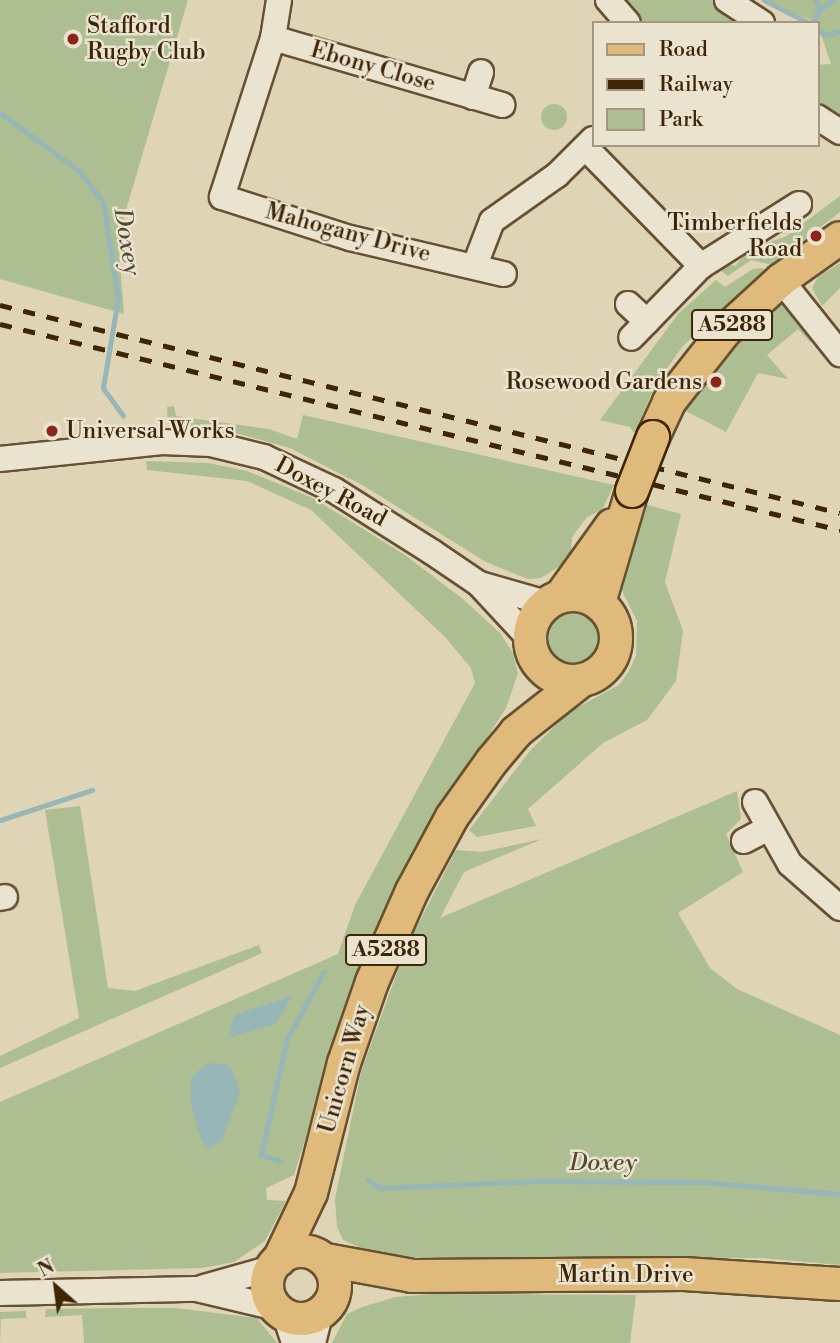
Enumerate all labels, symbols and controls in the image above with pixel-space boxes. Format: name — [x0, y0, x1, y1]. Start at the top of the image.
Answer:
place label: Stafford Rugby Club — [87, 12, 205, 66]
legend — [592, 21, 819, 147]
marker: Stafford Rugby Club — [65, 31, 81, 47]
street label: Ebony Close — [307, 36, 439, 98]
text: Road — [659, 37, 708, 63]
text: Railway — [659, 72, 733, 98]
text: Park — [659, 107, 703, 133]
street label: Mahogany Drive — [262, 198, 434, 268]
water label: Doxey — [106, 206, 146, 278]
place label: Timberfields Road — [667, 209, 802, 263]
marker: Timberfields Road — [808, 228, 824, 244]
road number: A5288 — [690, 308, 774, 342]
place label: Rosewood Gardens — [506, 368, 702, 396]
marker: Rosewood Gardens — [708, 374, 724, 390]
place label: Universal Works — [66, 417, 234, 445]
marker: Universal Works — [44, 423, 60, 439]
street label: Doxey Road — [271, 451, 391, 533]
road number: A5288 — [344, 932, 428, 968]
street label: Unicorn Way — [313, 1001, 377, 1137]
water label: Doxey — [569, 1150, 637, 1178]
north arrow — [21, 1252, 91, 1322]
text: N — [34, 1254, 58, 1283]
street label: Martin Drive — [558, 1261, 694, 1289]

